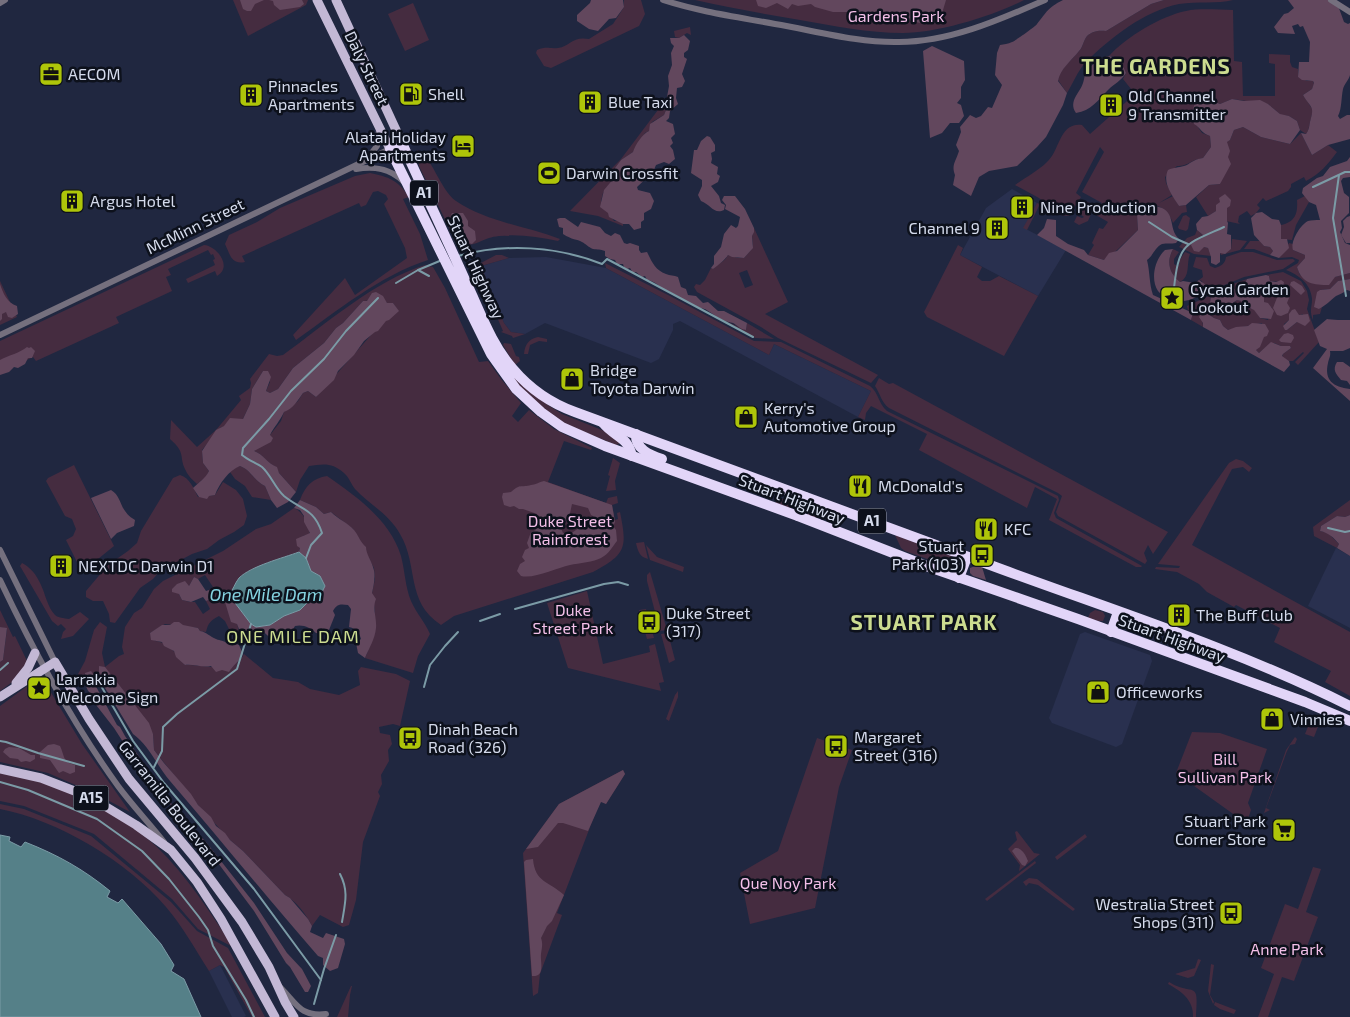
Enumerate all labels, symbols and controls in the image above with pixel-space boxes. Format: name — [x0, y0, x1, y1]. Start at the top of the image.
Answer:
park label: Gardens Park — [848, 6, 944, 25]
street label: Daly Street — [341, 28, 394, 108]
district label: THE GARDENS — [1081, 53, 1231, 78]
office icon: AECOM — [38, 61, 64, 87]
place label: AECOM — [68, 64, 120, 83]
place label: Pinnacles Apartments — [268, 76, 355, 113]
fuel station icon: Shell — [398, 81, 424, 107]
building icon: Pinnacles Apartments — [238, 82, 264, 108]
place label: Shell — [428, 84, 465, 103]
place label: Old Channel 9 Transmitter — [1128, 86, 1227, 123]
building icon: Blue Taxi — [577, 89, 603, 115]
place label: Blue Taxi — [608, 92, 673, 111]
building icon: Old Channel 9 Transmitter — [1098, 92, 1124, 118]
place label: Alatai Holiday Apartments — [345, 127, 447, 164]
hotel icon: Alatai Holiday Apartments — [450, 133, 476, 159]
sports icon: Darwin Crossfit — [536, 160, 562, 186]
place label: Darwin Crossfit — [566, 163, 678, 182]
road number: A1 — [410, 180, 438, 206]
building icon: Argus Hotel — [59, 188, 85, 214]
place label: Argus Hotel — [90, 191, 175, 210]
street label: McMinn Street — [143, 194, 247, 257]
building icon: Nine Production — [1009, 194, 1035, 220]
place label: Nine Production — [1040, 197, 1156, 216]
street label: Stuart Highway — [444, 212, 509, 322]
building icon: Channel 9 — [984, 215, 1010, 241]
place label: Channel 9 — [909, 218, 980, 237]
place label: Cycad Garden Lookout — [1190, 279, 1289, 316]
place icon: Cycad Garden Lookout — [1159, 285, 1185, 311]
place label: Bridge Toyota Darwin — [590, 360, 695, 397]
shop icon: Bridge Toyota Darwin — [559, 366, 585, 392]
place label: Kerry's Automotive Group — [764, 398, 896, 435]
shop icon: Kerry's Automotive Group — [733, 404, 759, 430]
street label: Stuart Highway — [736, 470, 848, 528]
restaurant icon: McDonald's — [847, 473, 873, 499]
place label: McDonald's — [878, 476, 963, 495]
road number: A1 — [858, 508, 886, 534]
park label: Duke Street Rainforest — [528, 511, 612, 548]
restaurant icon: KFC — [973, 516, 999, 542]
place label: KFC — [1004, 519, 1031, 538]
place label: Stuart Park (103) — [892, 536, 964, 573]
bus stop icon: Stuart Park (103) — [969, 542, 995, 568]
building icon: NEXTDC Darwin D1 — [48, 553, 74, 579]
place label: NEXTDC Darwin D1 — [78, 556, 213, 575]
water label: One Mile Dam — [209, 583, 323, 605]
park label: Duke Street Park — [533, 600, 613, 637]
building icon: The Buff Club — [1166, 602, 1192, 628]
place label: Duke Street (317) — [666, 603, 750, 640]
place label: The Buff Club — [1196, 605, 1293, 624]
bus stop icon: Duke Street (317) — [636, 609, 662, 635]
district label: STUART PARK — [851, 609, 997, 634]
street label: Stuart Highway — [1116, 609, 1229, 666]
district label: ONE MILE DAM — [226, 625, 360, 647]
place label: Larrakia Welcome Sign — [56, 669, 158, 706]
place icon: Larrakia Welcome Sign — [26, 675, 52, 701]
shop icon: Officeworks — [1085, 679, 1111, 705]
place label: Officeworks — [1116, 682, 1203, 701]
shop icon: Vinnies — [1259, 706, 1285, 732]
place label: Vinnies — [1290, 709, 1343, 728]
place label: Dinah Beach Road (326) — [428, 719, 518, 756]
bus stop icon: Dinah Beach Road (326) — [397, 725, 423, 751]
place label: Margaret Street (316) — [854, 727, 938, 764]
bus stop icon: Margaret Street (316) — [823, 733, 849, 759]
street label: Garramilla Boulevard — [115, 736, 225, 869]
park label: Bill Sullivan Park — [1178, 749, 1272, 786]
road number: A15 — [74, 786, 108, 810]
place label: Stuart Park Corner Store — [1175, 811, 1266, 848]
supermarket icon: Stuart Park Corner Store — [1271, 817, 1297, 843]
park label: Que Noy Park — [740, 873, 836, 893]
place label: Westralia Street Shops (311) — [1096, 894, 1214, 931]
bus stop icon: Westralia Street Shops (311) — [1218, 900, 1244, 926]
park label: Anne Park — [1250, 939, 1324, 958]

